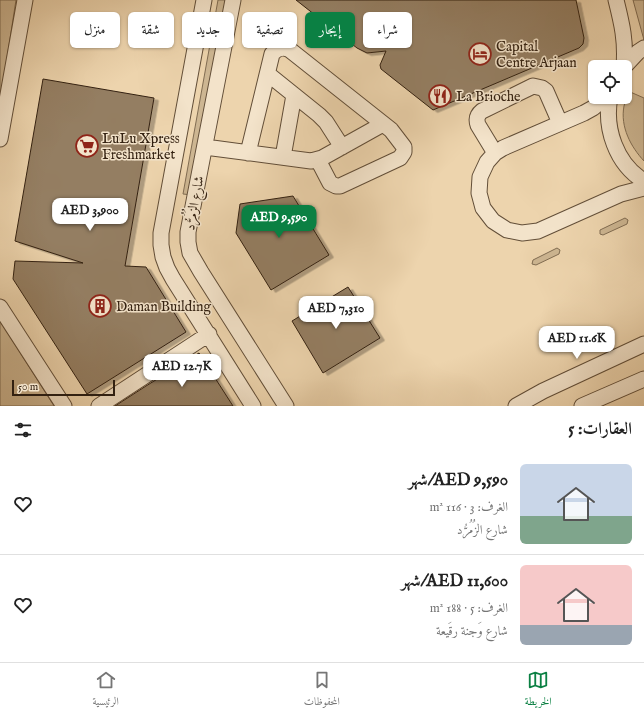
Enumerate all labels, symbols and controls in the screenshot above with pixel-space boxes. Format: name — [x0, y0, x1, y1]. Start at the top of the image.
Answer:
chip: منزل — [70, 12, 120, 48]
chip: شقة — [128, 12, 174, 48]
chip: جديد — [182, 12, 234, 48]
chip: تصفية — [242, 12, 297, 48]
chip: إيجار — [305, 12, 355, 48]
chip: شراء — [363, 12, 412, 48]
place label: Capital Centre Arjaan — [496, 38, 577, 72]
hotel icon: Capital Centre Arjaan — [467, 41, 493, 67]
map controls — [588, 60, 632, 104]
button: locate — [588, 60, 632, 104]
restaurant icon: La Brioche — [427, 83, 453, 109]
place label: La Brioche — [456, 88, 521, 106]
place label: LuLu Xpress Freshmarket — [102, 130, 180, 164]
supermarket icon: LuLu Xpress Freshmarket — [74, 133, 100, 159]
street label: شارع الزُمُرُّد — [177, 174, 211, 232]
pin: AED 3,900 — [44, 198, 136, 232]
text: AED 3,900 — [61, 202, 119, 219]
pin: AED 9,590 — [233, 205, 325, 239]
text: AED 9,590 — [251, 209, 307, 226]
building icon: Daman Building — [87, 293, 113, 319]
pin: AED 7,310 — [290, 296, 382, 330]
place label: Daman Building — [116, 298, 211, 316]
text: AED 7,310 — [308, 300, 364, 317]
pin: AED 11.6K — [531, 326, 623, 360]
text: AED 11.6K — [548, 330, 606, 347]
pin: AED 12.7K — [136, 354, 228, 388]
text: AED 12.7K — [152, 358, 212, 375]
scale bar — [12, 378, 115, 397]
text: 50 m — [18, 380, 38, 394]
icon: filters — [12, 419, 34, 441]
text: العقارات: 5 — [568, 419, 632, 440]
text: AED 9,590/شهر — [408, 470, 508, 491]
icon: home — [552, 480, 600, 528]
icon: heart — [12, 493, 34, 515]
text: الغرف: 3 · 116 m² — [430, 499, 508, 516]
text: شارع الزُمُرُّد — [457, 522, 508, 539]
text: AED 11,600/شهر — [401, 571, 508, 592]
icon: home — [552, 581, 600, 629]
icon: heart — [12, 594, 34, 616]
text: الغرف: 5 · 188 m² — [430, 600, 508, 617]
text: شارع وَجنة رقَيعة — [436, 623, 508, 640]
tab: الرئيسية — [92, 669, 119, 712]
tab: المحفوظات — [304, 669, 340, 712]
tab: الخريطة — [525, 669, 552, 712]

